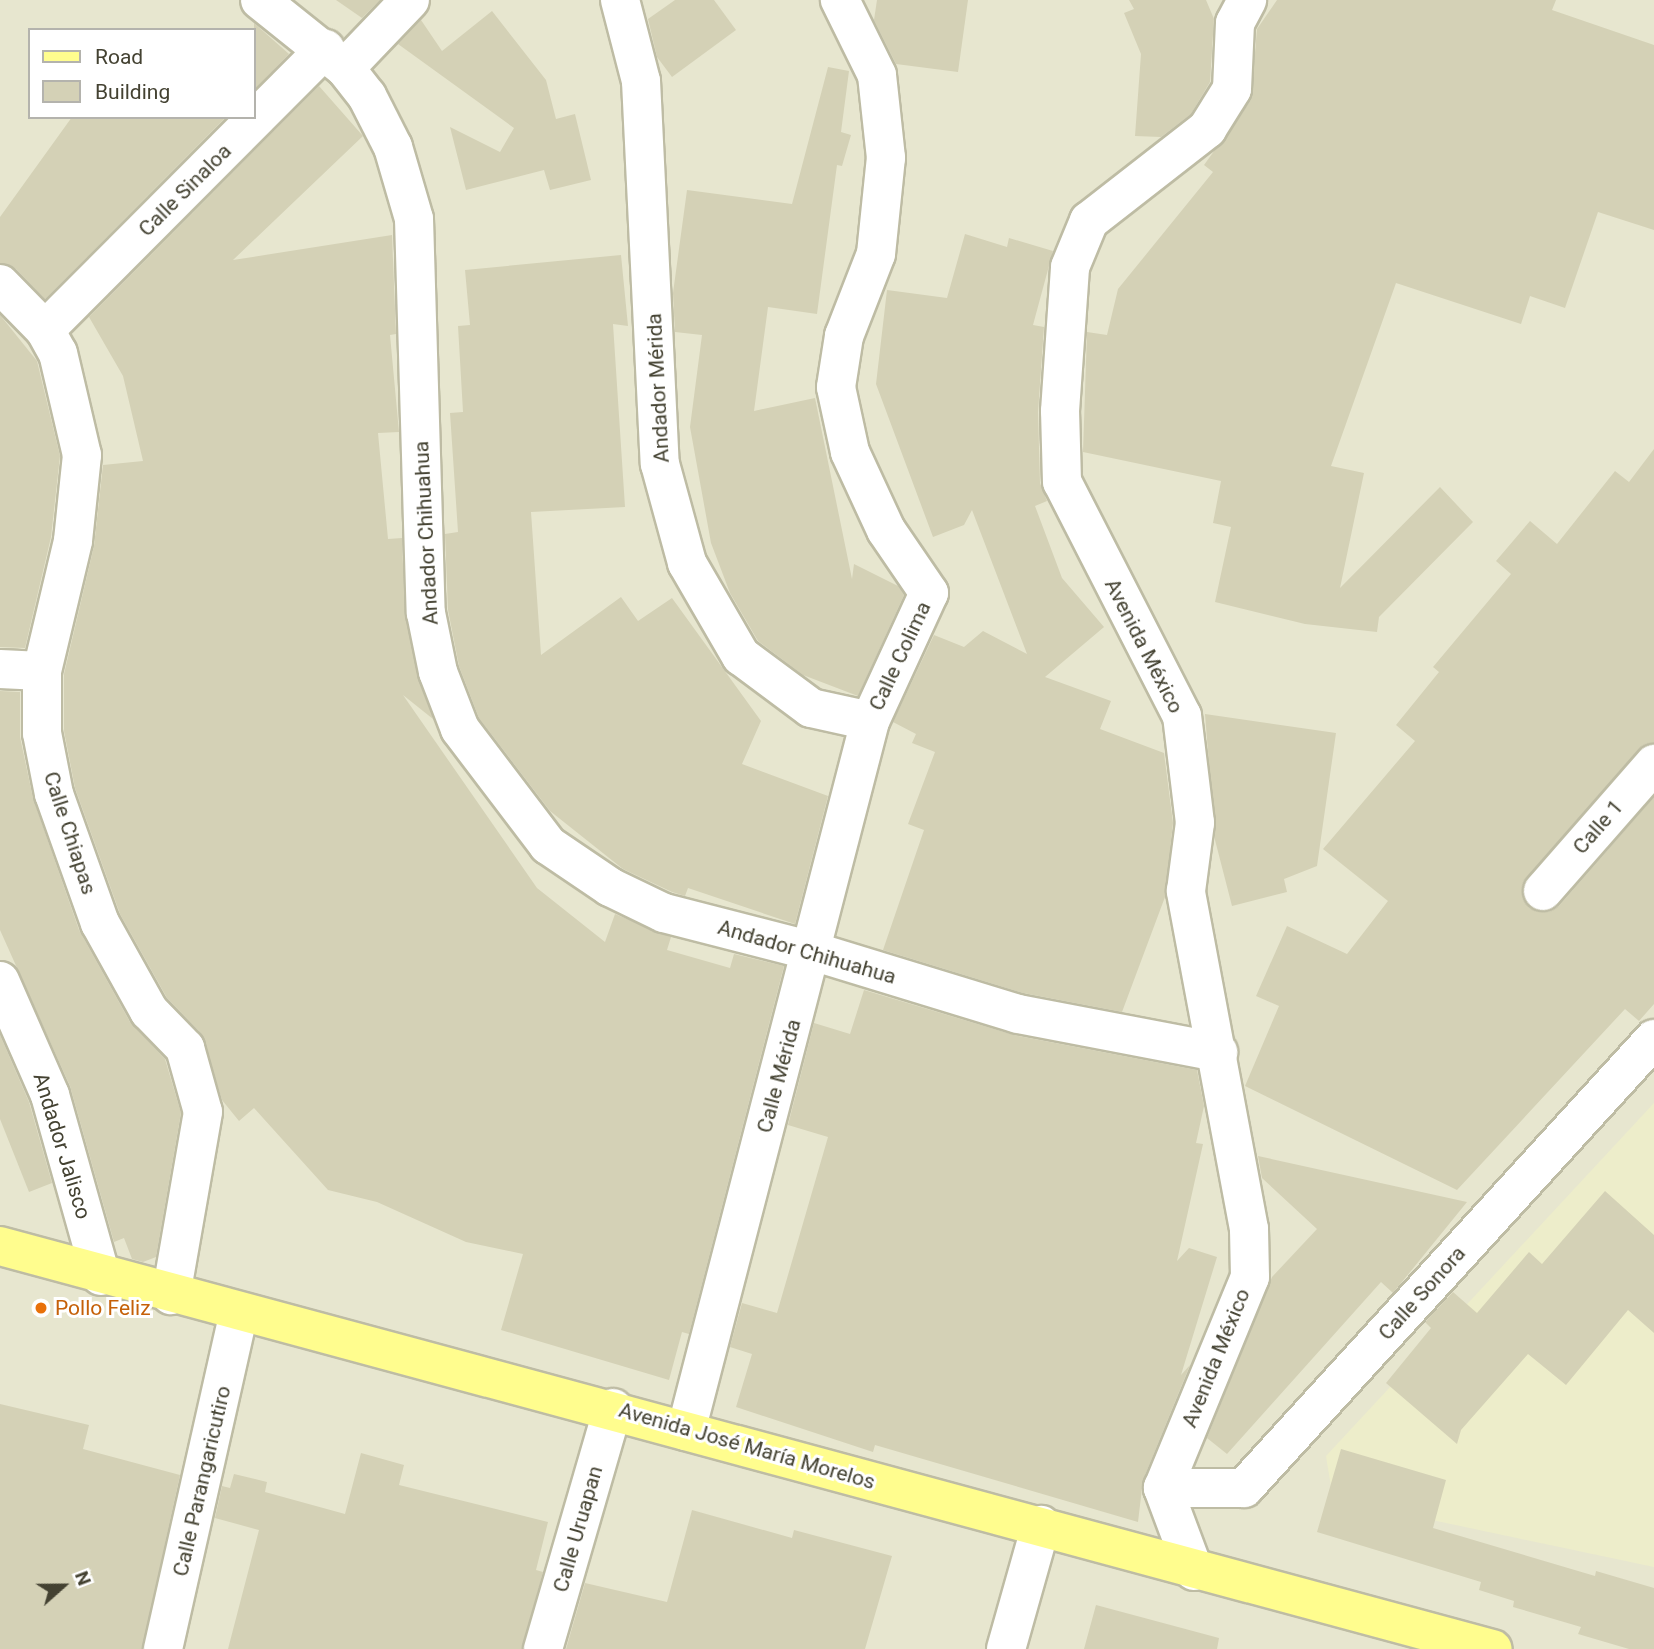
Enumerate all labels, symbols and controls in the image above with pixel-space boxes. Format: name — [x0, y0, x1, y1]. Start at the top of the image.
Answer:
legend — [28, 28, 256, 119]
text: Road — [95, 45, 143, 69]
text: Building — [95, 80, 170, 104]
street label: Calle Sinaloa — [133, 138, 237, 242]
street label: Andador Mérida — [642, 313, 674, 463]
street label: Andador Chihuahua — [409, 440, 443, 626]
street label: Avenida México — [1099, 575, 1189, 717]
street label: Calle Colima — [864, 597, 936, 715]
street label: Calle Chiapas — [38, 768, 102, 898]
street label: Calle 1 — [1568, 795, 1628, 859]
street label: Andador Chihuahua — [715, 915, 899, 989]
street label: Calle Mérida — [752, 1016, 806, 1136]
street label: Andador Jalisco — [28, 1070, 96, 1222]
street label: Calle Sonora — [1373, 1241, 1471, 1345]
street label: Avenida México — [1177, 1285, 1255, 1431]
place label: Pollo Feliz — [55, 1295, 151, 1321]
marker: Pollo Feliz — [33, 1300, 49, 1316]
street label: Calle Parangaricutiro — [168, 1383, 236, 1579]
street label: Avenida José María Morelos — [616, 1397, 878, 1495]
street label: Calle Uruapan — [548, 1463, 608, 1595]
north arrow — [28, 1551, 98, 1621]
text: N — [70, 1568, 96, 1589]

